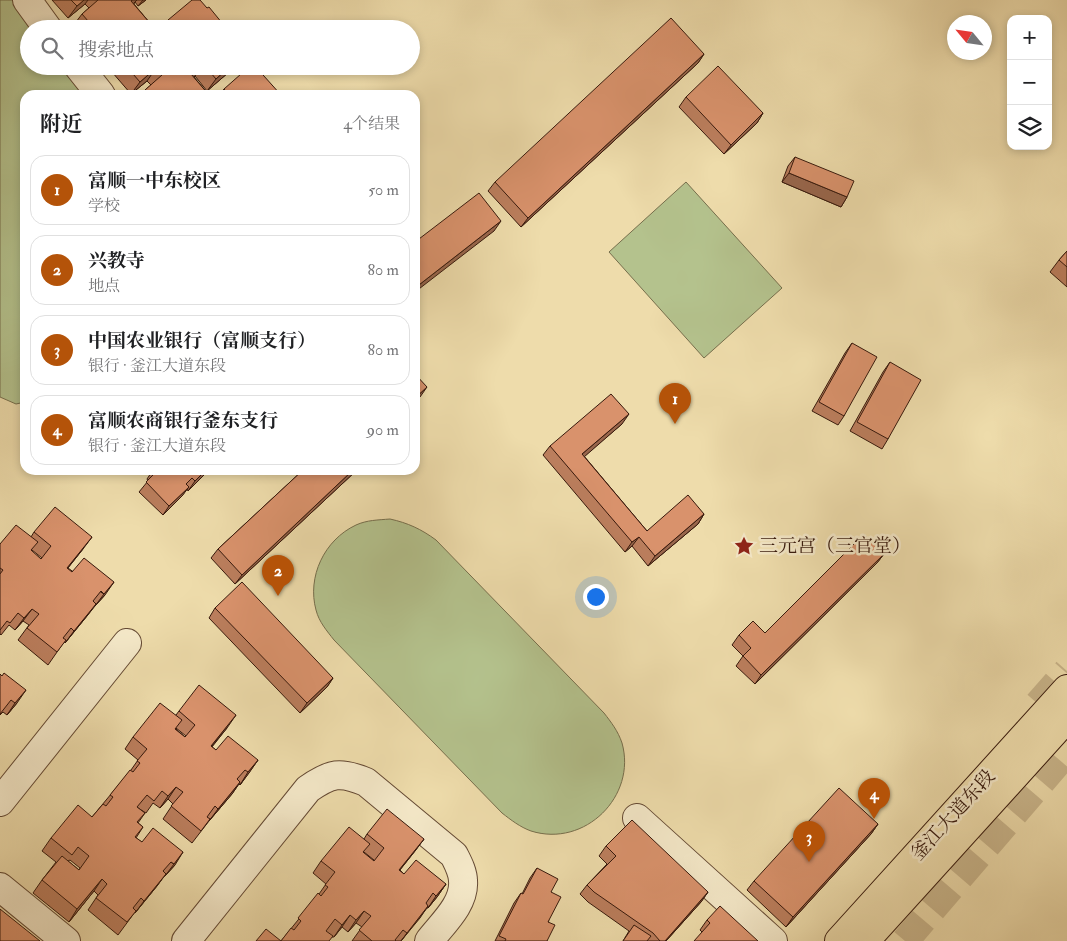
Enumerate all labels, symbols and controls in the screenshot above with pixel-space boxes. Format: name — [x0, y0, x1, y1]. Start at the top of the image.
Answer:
north arrow — [947, 15, 992, 60]
map controls — [1007, 15, 1052, 150]
button: + — [1007, 15, 1052, 60]
search box — [20, 20, 420, 75]
icon: search — [38, 34, 66, 62]
text: 搜索地点 — [78, 38, 154, 62]
button: − — [1007, 60, 1052, 105]
button: layers — [1007, 105, 1052, 150]
text: 附近 — [40, 111, 82, 138]
text: 4个结果 — [343, 114, 400, 134]
text: 富顺一中东校区 — [88, 169, 221, 193]
text: 1 — [54, 180, 60, 200]
text: 50 m — [368, 180, 399, 200]
text: 学校 — [88, 196, 120, 216]
text: 兴教寺 — [88, 249, 145, 273]
text: 2 — [53, 260, 61, 280]
text: 80 m — [368, 260, 399, 280]
text: 地点 — [88, 276, 120, 296]
text: 中国农业银行（富顺支行） — [88, 329, 316, 353]
text: 3 — [54, 340, 60, 360]
text: 80 m — [368, 340, 399, 360]
text: 银行 · 釜江大道东段 — [88, 356, 226, 376]
pin: 1 — [659, 383, 691, 424]
text: 富顺农商银行釜东支行 — [88, 409, 278, 433]
text: 4 — [53, 420, 61, 440]
text: 90 m — [367, 420, 399, 440]
text: 银行 · 釜江大道东段 — [88, 436, 226, 456]
place label: 三元宫（三官堂） — [759, 534, 911, 558]
place icon: 三元宫（三官堂） — [733, 535, 755, 557]
pin: 2 — [262, 555, 294, 596]
your location — [583, 584, 609, 610]
street label: 釜江大道东段 — [906, 765, 1000, 865]
pin: 4 — [858, 778, 890, 819]
pin: 3 — [793, 821, 825, 862]

